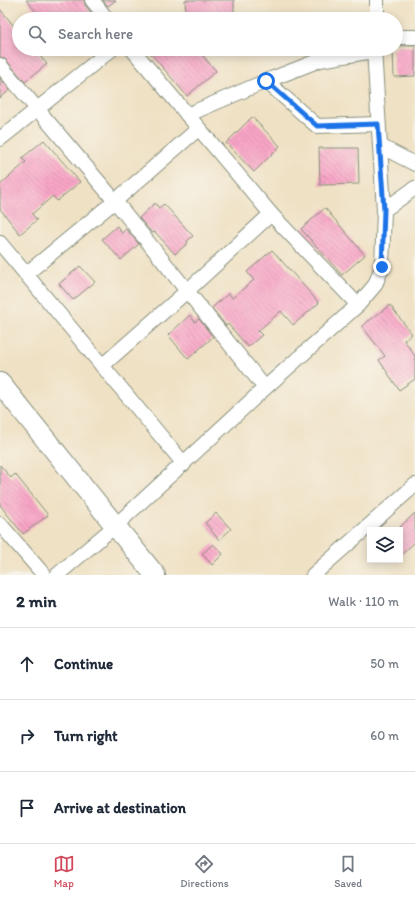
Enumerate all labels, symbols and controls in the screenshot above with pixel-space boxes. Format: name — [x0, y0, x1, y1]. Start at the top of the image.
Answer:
search box — [12, 12, 403, 56]
icon: search — [26, 23, 48, 45]
text: Search here — [58, 25, 133, 43]
route start — [257, 72, 275, 90]
route end — [373, 258, 391, 276]
map controls — [367, 527, 403, 563]
button: layers — [367, 527, 403, 563]
text: 2 min — [16, 591, 56, 611]
text: Walk · 110 m — [328, 594, 399, 609]
icon: ahead — [16, 653, 38, 675]
text: Continue — [54, 655, 113, 673]
text: 50 m — [370, 656, 399, 671]
icon: right — [16, 725, 38, 747]
text: Turn right — [54, 727, 118, 745]
text: 60 m — [370, 728, 399, 743]
icon: arrive — [16, 797, 38, 819]
text: Arrive at destination — [54, 799, 186, 817]
tab: Map — [53, 853, 75, 890]
tab: Directions — [180, 853, 229, 890]
tab: Saved — [334, 853, 362, 890]

